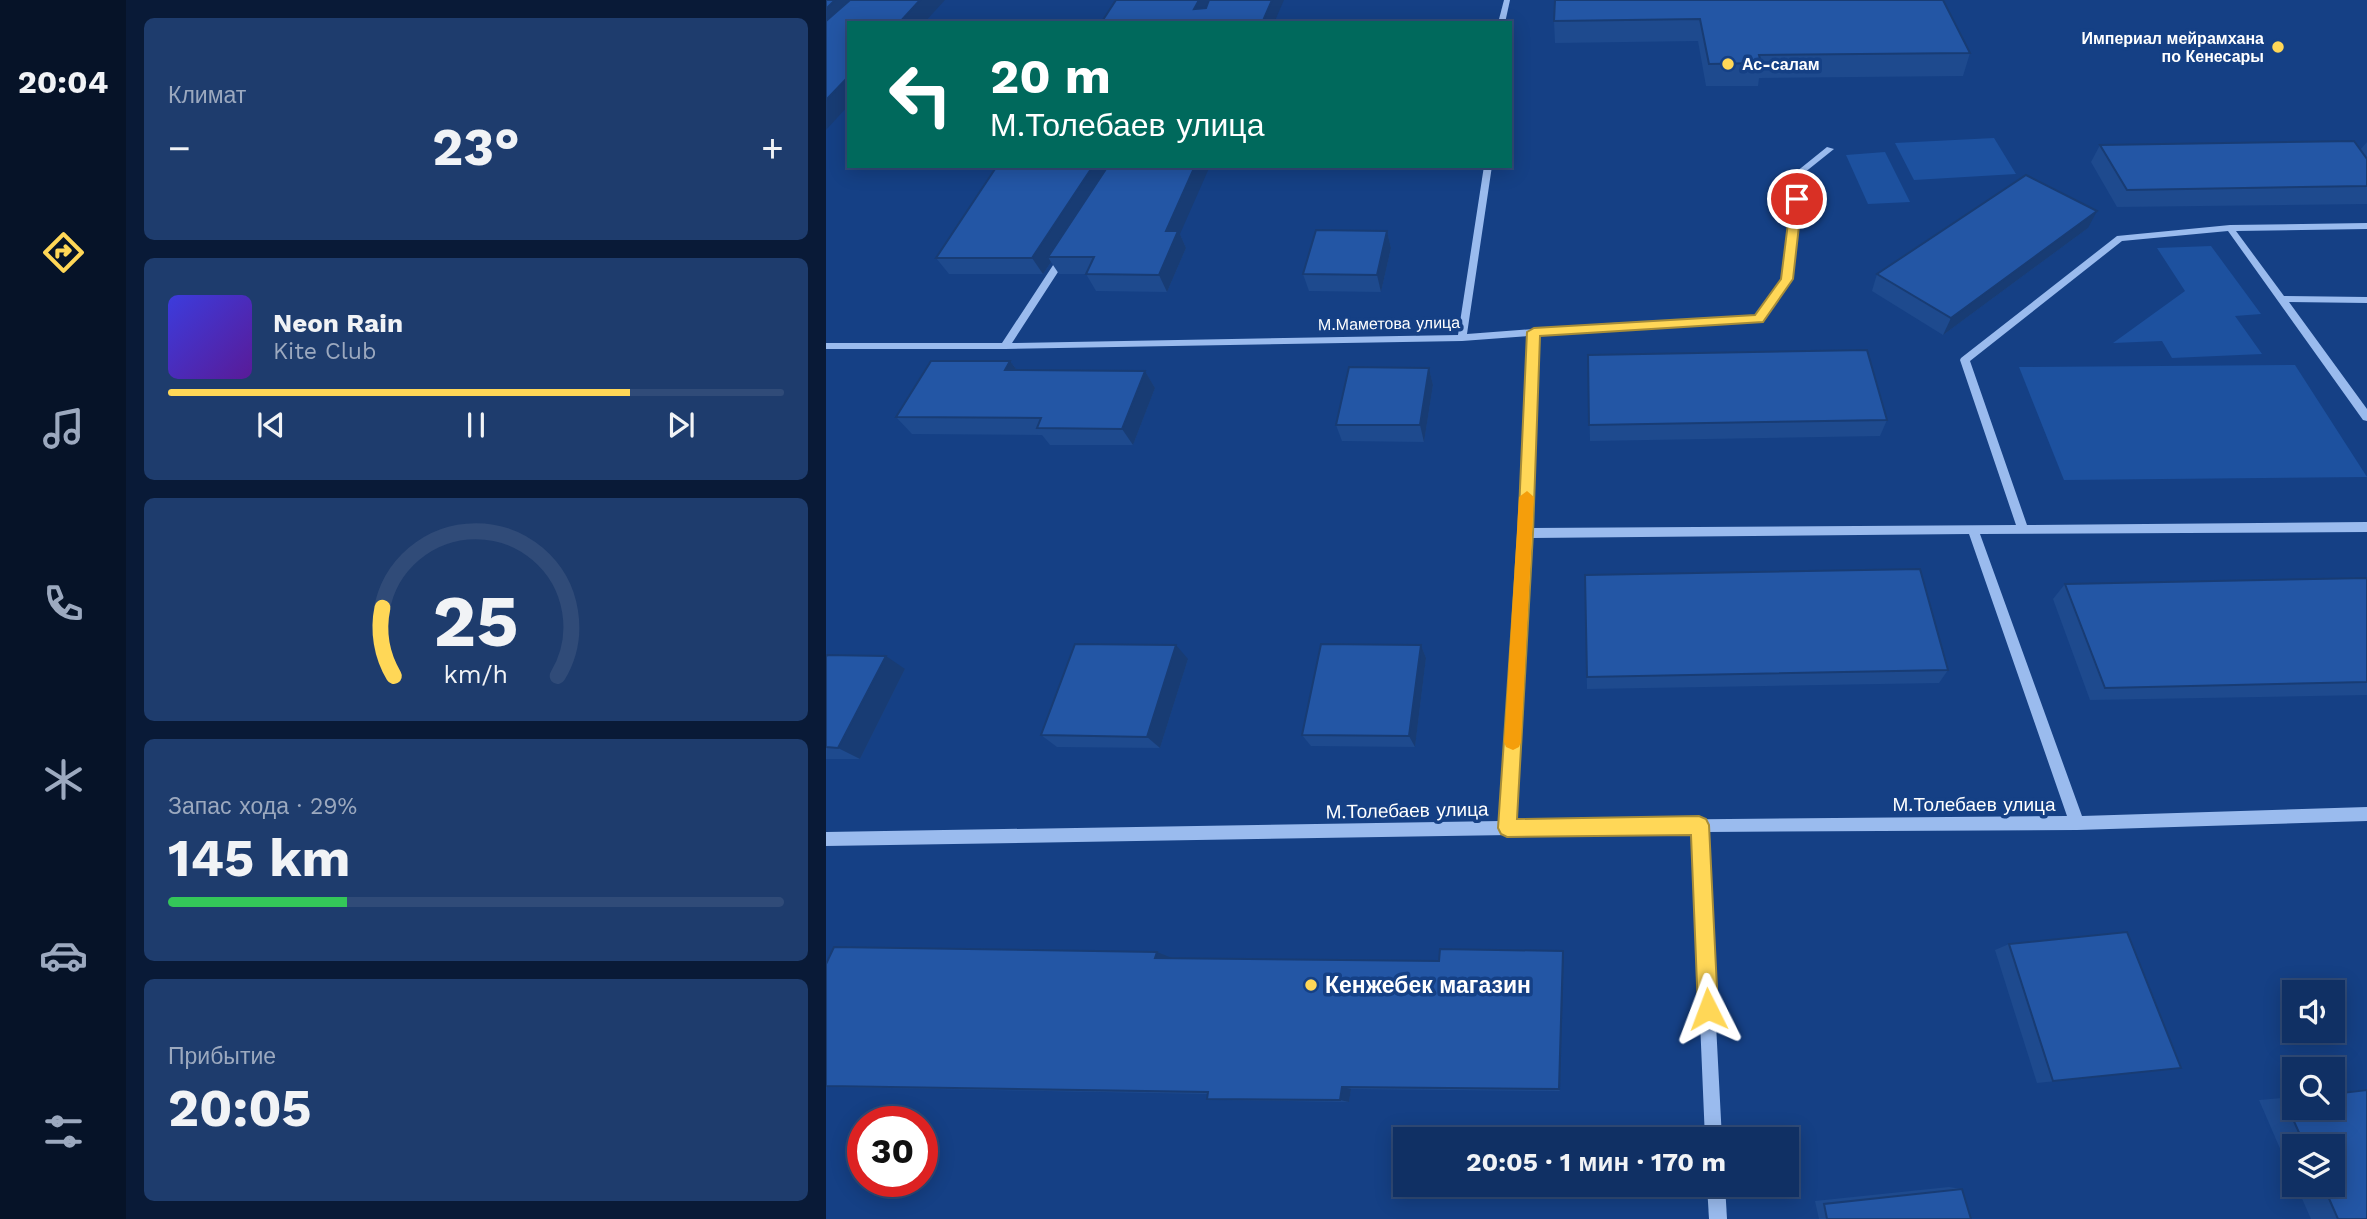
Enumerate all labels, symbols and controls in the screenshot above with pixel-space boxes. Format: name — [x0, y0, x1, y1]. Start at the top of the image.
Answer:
place label: Империал мейрамхана по Кенесары — [2081, 29, 2264, 66]
marker: Империал мейрамхана по Кенесары — [2270, 39, 2286, 55]
text: 20 m — [990, 47, 1111, 105]
icon: left — [875, 49, 966, 140]
place label: Ас-салам — [1742, 55, 1820, 74]
marker: Ас-салам — [1720, 56, 1736, 72]
text: 20:04 — [18, 63, 108, 101]
text: Климат — [168, 82, 246, 109]
text: М.Толебаев улица — [990, 106, 1265, 144]
text: 23° — [432, 117, 520, 178]
text: − — [168, 126, 191, 170]
text: + — [761, 126, 784, 170]
pin — [1767, 169, 1827, 229]
icon: arrive — [1778, 180, 1816, 218]
icon: directions — [39, 228, 88, 277]
text: Neon Rain — [273, 308, 403, 338]
street label: М.Маметова улица — [1318, 313, 1460, 334]
text: Kite Club — [273, 338, 376, 365]
icon: music — [39, 404, 88, 453]
icon: previous — [252, 406, 290, 444]
icon: pause — [457, 406, 495, 444]
icon: next — [662, 406, 700, 444]
text: 25 — [433, 578, 519, 664]
icon: phone — [39, 579, 88, 628]
text: km/h — [444, 659, 508, 688]
icon: climate — [39, 755, 88, 804]
text: Запас хода · 29% — [168, 793, 357, 820]
street label: М.Толебаев улица — [1893, 793, 2056, 816]
street label: М.Толебаев улица — [1325, 798, 1489, 823]
text: 145 km — [168, 828, 350, 889]
icon: car — [39, 931, 88, 980]
place label: Кенжебек магазин — [1325, 972, 1531, 999]
position arrow — [1671, 972, 1745, 1046]
marker: Кенжебек магазин — [1303, 977, 1319, 993]
map controls — [2282, 980, 2345, 1197]
button: sound — [2282, 980, 2345, 1043]
text: Прибытие — [168, 1043, 276, 1070]
button: search — [2282, 1057, 2345, 1120]
text: 20:05 — [168, 1078, 312, 1139]
speed limit sign: 30 — [847, 1106, 938, 1197]
icon: filters — [39, 1107, 88, 1156]
button: layers — [2282, 1134, 2345, 1197]
text: 20:05 · 1 мин · 170 m — [1466, 1147, 1726, 1177]

